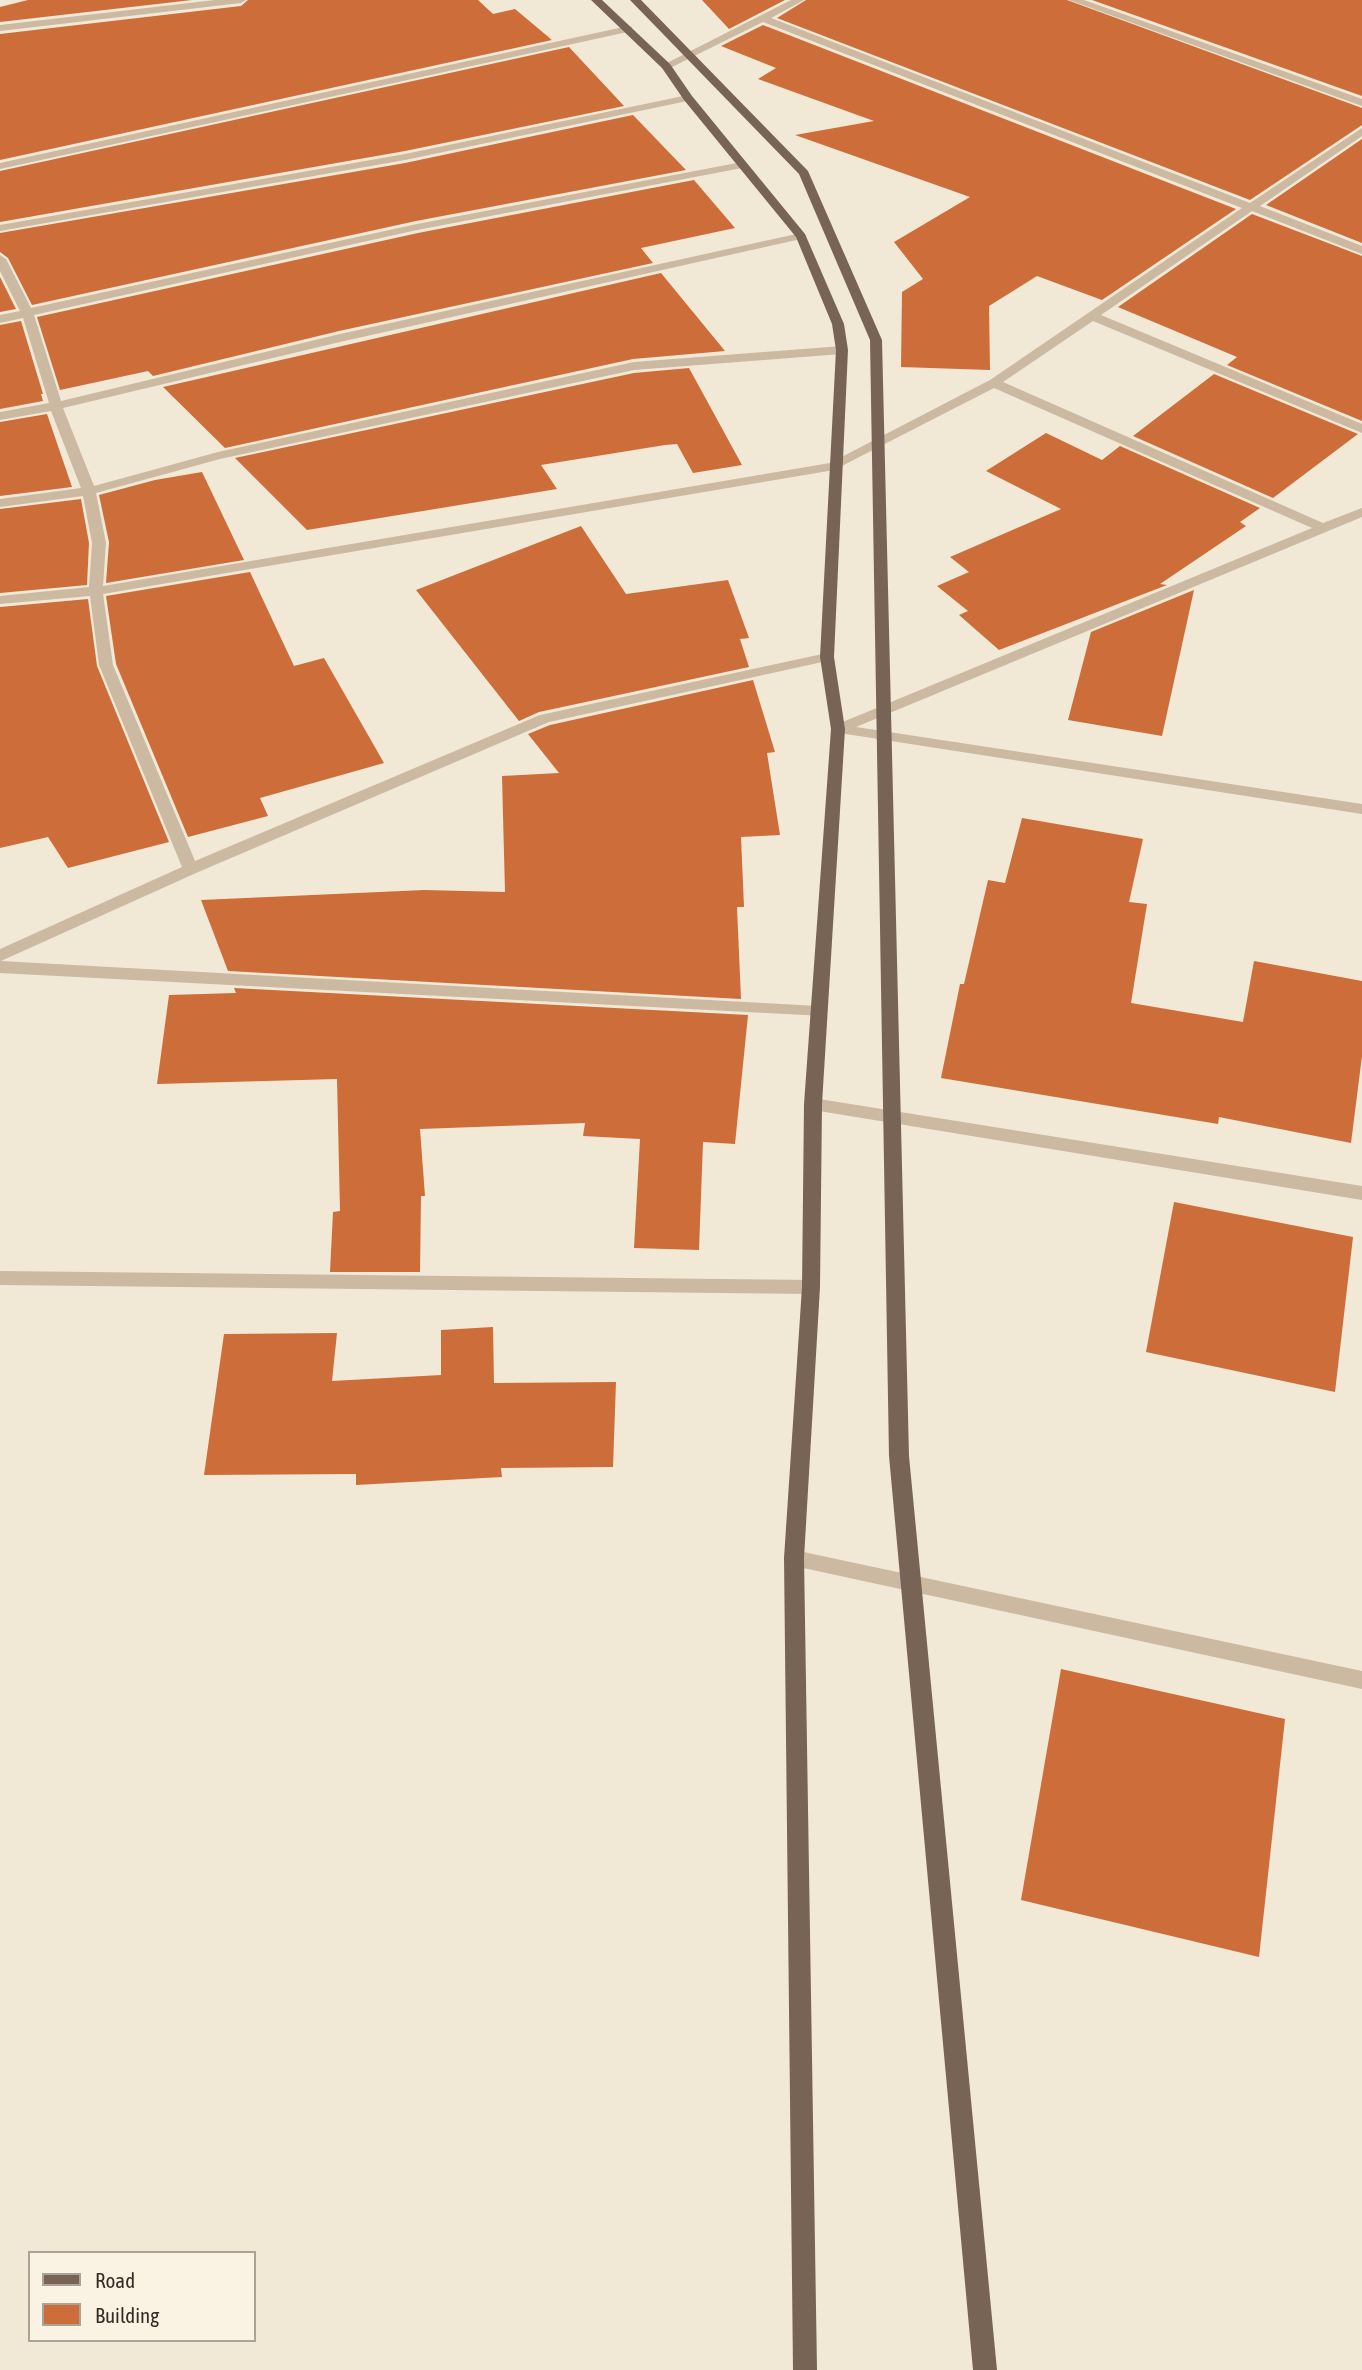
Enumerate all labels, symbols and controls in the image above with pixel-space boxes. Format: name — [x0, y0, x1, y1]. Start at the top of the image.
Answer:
legend — [28, 2251, 256, 2342]
text: Road — [95, 2268, 135, 2292]
text: Building — [95, 2303, 159, 2327]

